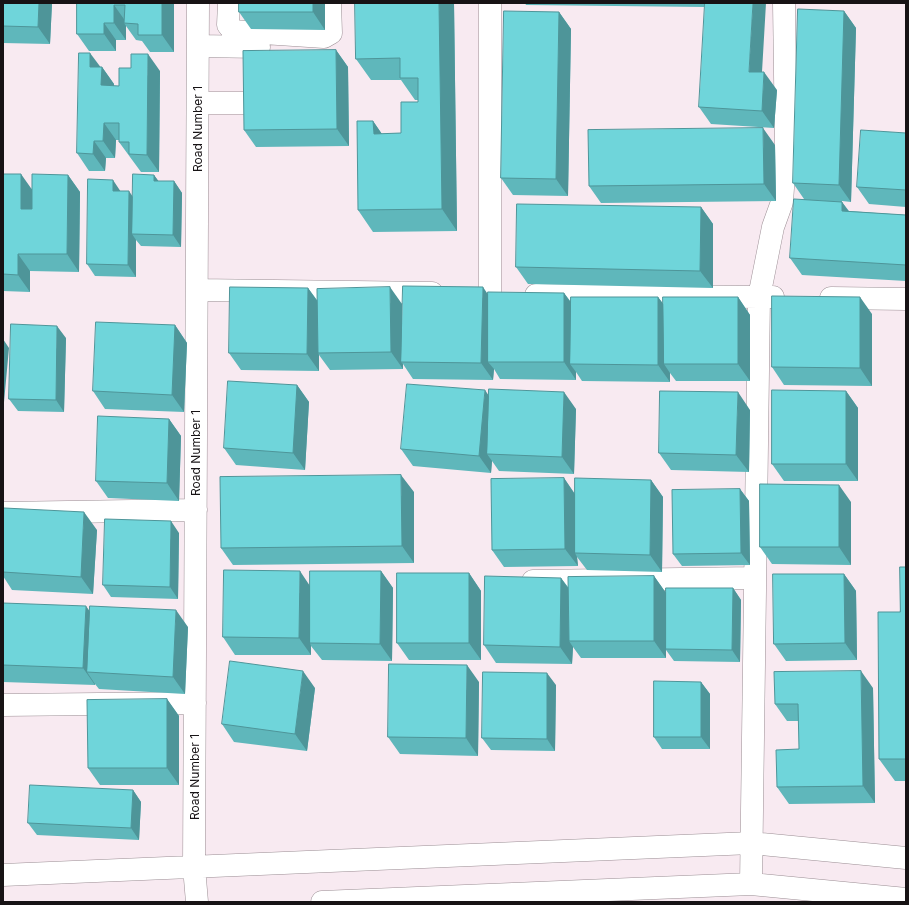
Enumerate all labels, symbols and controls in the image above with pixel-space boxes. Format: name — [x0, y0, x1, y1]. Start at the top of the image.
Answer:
street label: Road Number 1 — [191, 86, 205, 172]
street label: Road Number 1 — [189, 410, 203, 496]
street label: Road Number 1 — [188, 734, 202, 820]

